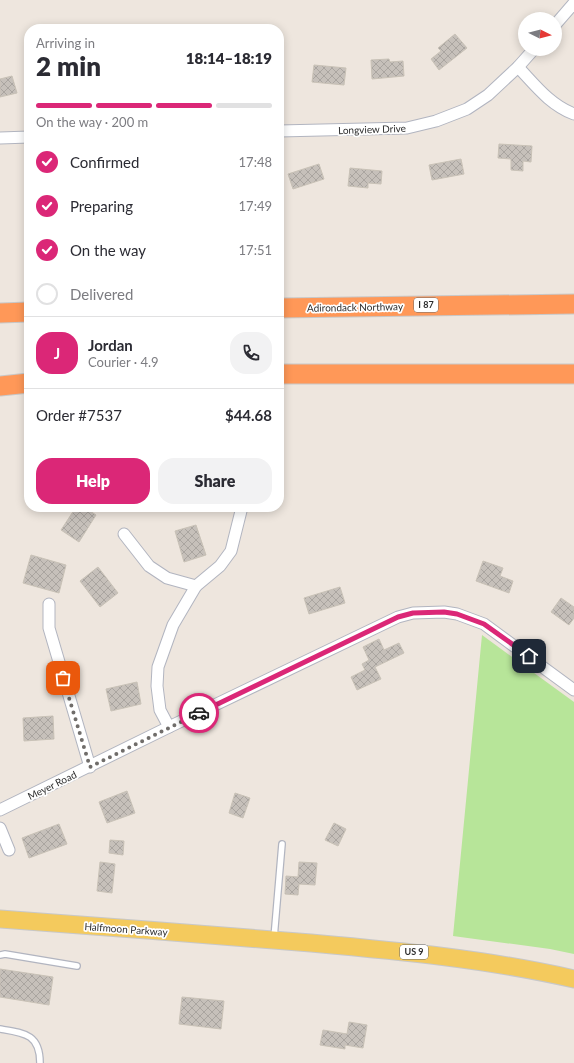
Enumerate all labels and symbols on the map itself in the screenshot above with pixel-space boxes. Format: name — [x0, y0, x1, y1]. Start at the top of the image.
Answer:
north arrow — [518, 12, 562, 56]
street label: Longview Drive — [338, 122, 406, 136]
road number: I 87 — [414, 298, 438, 312]
street label: Adirondack Northway — [307, 300, 404, 314]
pin — [512, 639, 546, 673]
pin — [46, 661, 80, 695]
courier — [179, 693, 219, 733]
street label: Meyer Road — [26, 768, 78, 802]
street label: Halfmoon Parkway — [84, 920, 169, 938]
road number: US 9 — [400, 945, 428, 959]

